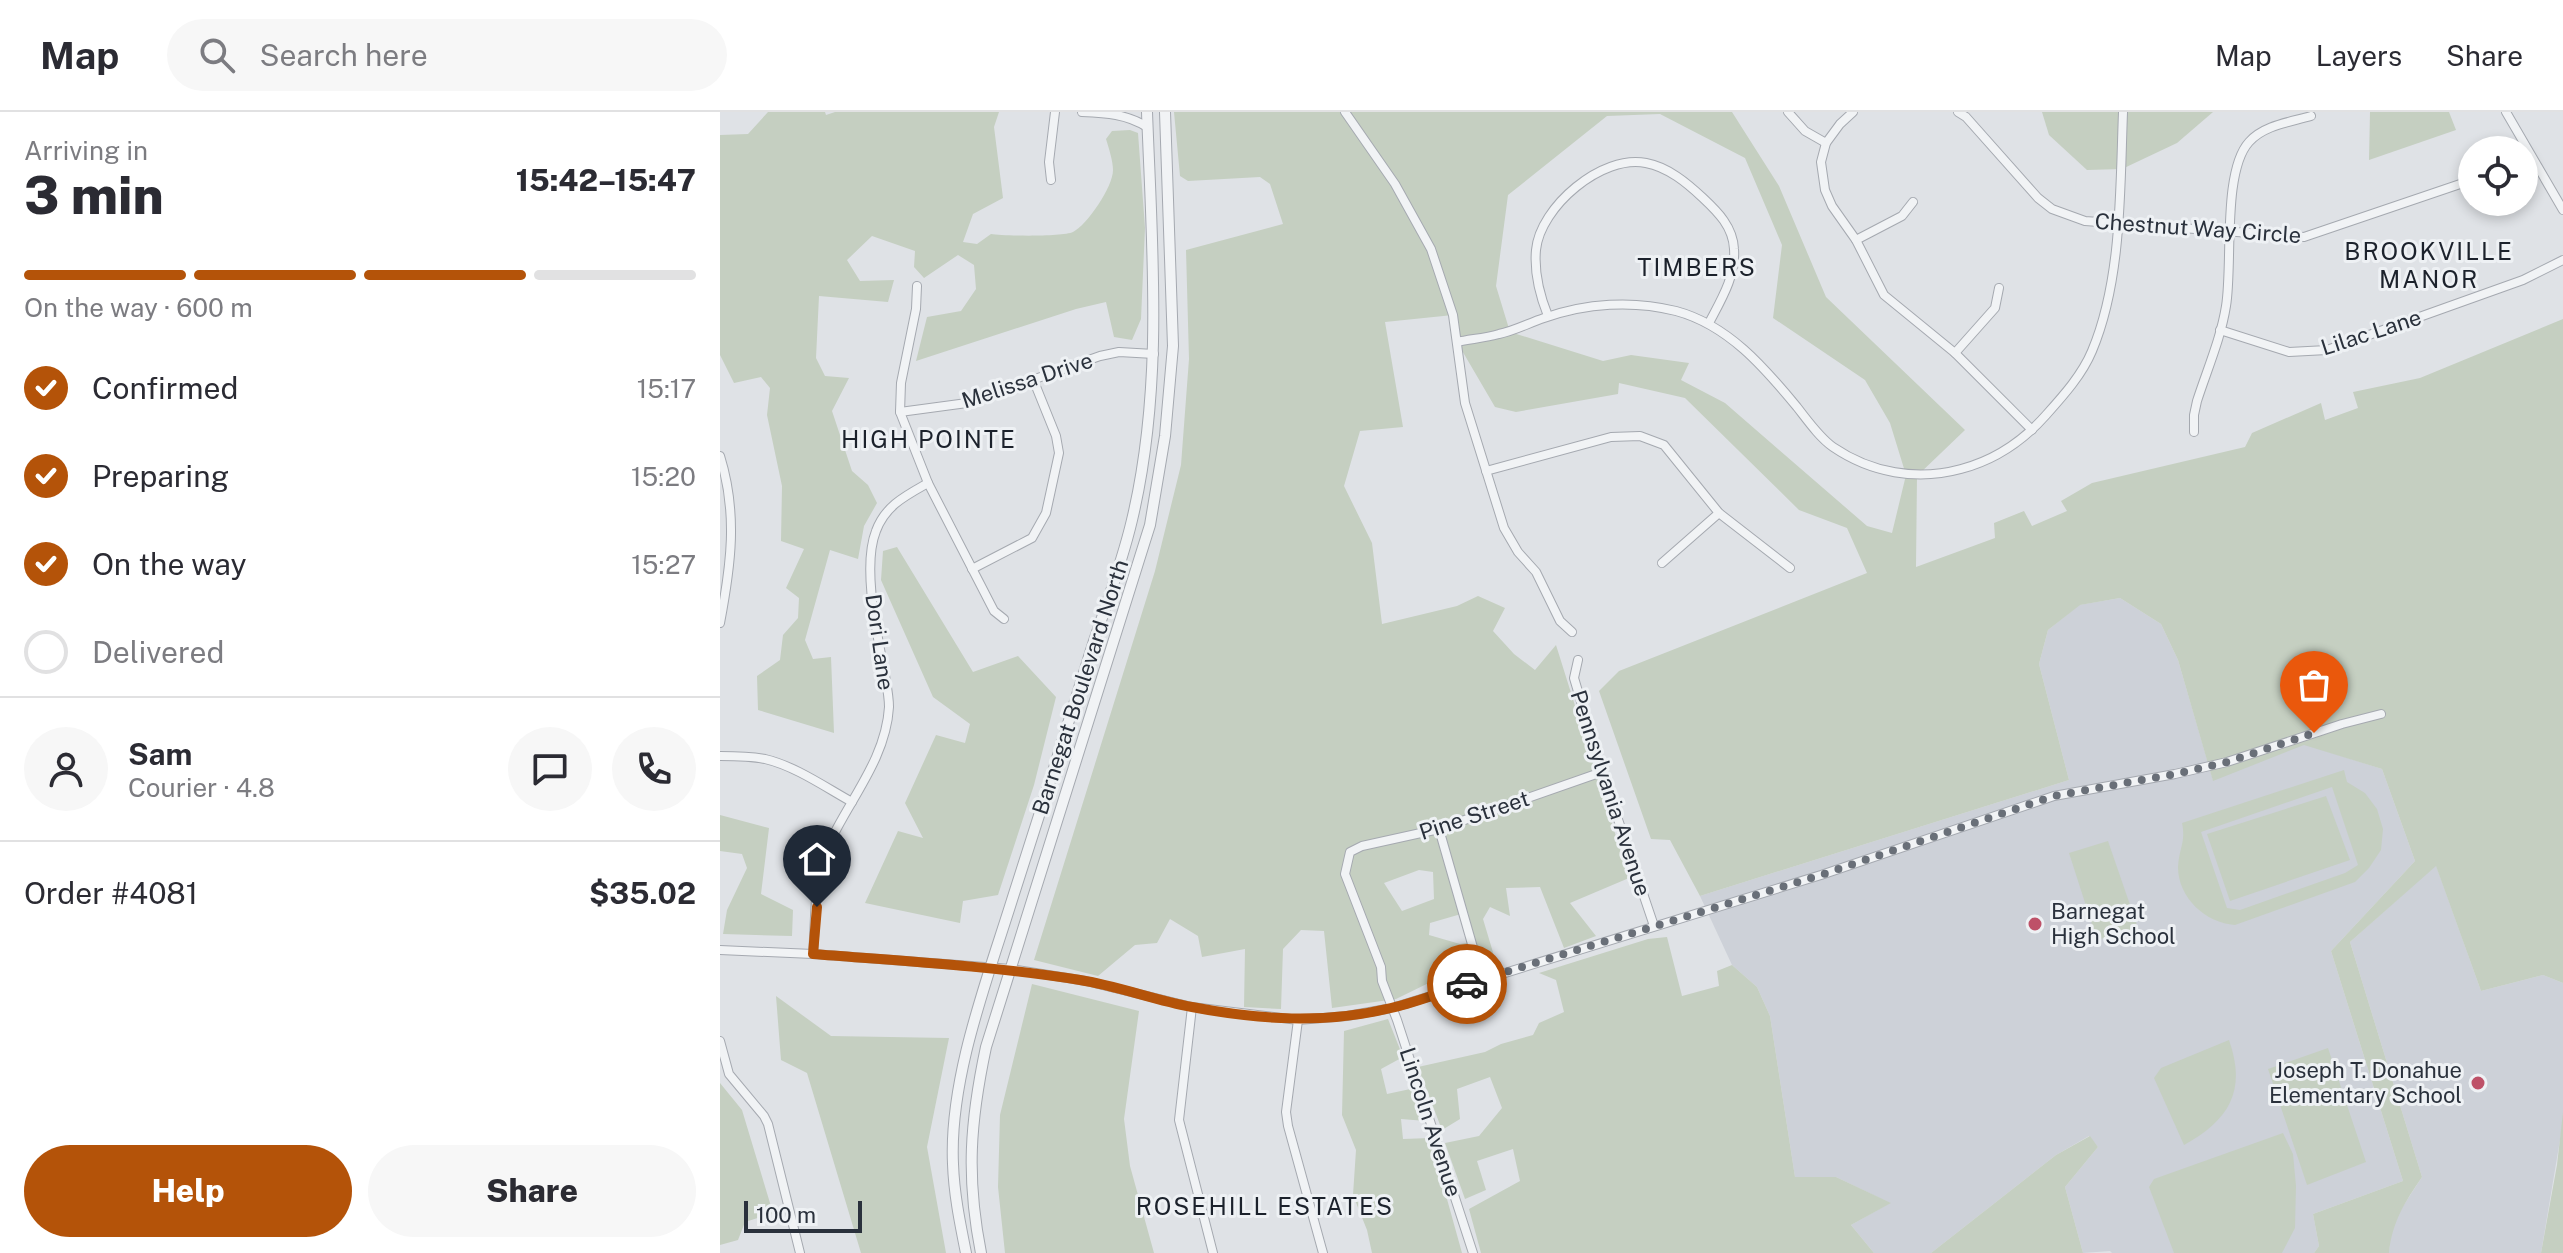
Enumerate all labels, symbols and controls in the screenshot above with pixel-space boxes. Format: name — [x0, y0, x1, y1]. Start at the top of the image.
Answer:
search box — [167, 19, 727, 91]
text: Map — [40, 33, 119, 78]
icon: search — [195, 33, 239, 77]
text: Search here — [259, 37, 428, 73]
text: Map — [2215, 39, 2272, 72]
text: Layers — [2316, 39, 2402, 72]
text: Share — [2446, 39, 2523, 72]
text: Arriving in — [24, 135, 148, 166]
map controls — [2458, 136, 2538, 216]
button: locate — [2458, 136, 2538, 216]
text: 15:42–15:47 — [516, 162, 696, 198]
text: 3 min — [24, 165, 164, 226]
street label: Chestnut Way Circle — [2094, 208, 2302, 248]
district label: BROOKVILLE MANOR — [2344, 237, 2514, 293]
district label: TIMBERS — [1637, 253, 1757, 281]
text: On the way · 600 m — [24, 292, 253, 323]
street label: Lilac Lane — [2318, 304, 2424, 360]
street label: Melissa Drive — [958, 347, 1096, 413]
icon: check — [24, 366, 68, 410]
text: Confirmed — [92, 370, 238, 406]
text: 15:17 — [637, 373, 696, 404]
district label: HIGH POINTE — [841, 425, 1017, 453]
icon: check — [24, 454, 68, 498]
text: Preparing — [92, 458, 229, 494]
text: 15:20 — [631, 461, 696, 492]
icon: check — [24, 542, 68, 586]
text: On the way — [92, 546, 246, 582]
text: 15:27 — [631, 549, 696, 580]
street label: Barnegat Boulevard North — [1026, 556, 1134, 818]
street label: Dori Lane — [860, 592, 900, 692]
text: Delivered — [92, 634, 224, 670]
pin — [2280, 651, 2348, 733]
icon: bag — [2292, 663, 2336, 707]
street label: Pennsylvania Avenue — [1565, 687, 1657, 899]
button: person — [24, 727, 108, 811]
button: chat — [508, 727, 592, 811]
button: phone — [612, 727, 696, 811]
text: Sam — [128, 736, 192, 772]
text: Courier · 4.8 — [128, 772, 275, 803]
street label: Pine Street — [1416, 785, 1532, 845]
pin — [783, 825, 851, 907]
icon: home — [795, 837, 839, 881]
text: Order #4081 — [24, 875, 198, 911]
text: $35.02 — [589, 875, 696, 911]
place label: Barnegat High School — [2051, 898, 2176, 949]
marker: Barnegat High School — [2026, 915, 2044, 933]
courier — [1427, 944, 1507, 1024]
icon: car — [1445, 962, 1489, 1006]
street label: Lincoln Avenue — [1395, 1044, 1467, 1200]
place label: Joseph T. Donahue Elementary School — [2269, 1057, 2462, 1108]
marker: Joseph T. Donahue Elementary School — [2469, 1074, 2487, 1092]
button: Help — [24, 1145, 352, 1237]
button: Share — [368, 1145, 696, 1237]
district label: ROSEHILL ESTATES — [1136, 1192, 1394, 1220]
scale bar — [744, 1197, 862, 1233]
text: 100 m — [756, 1202, 816, 1228]

